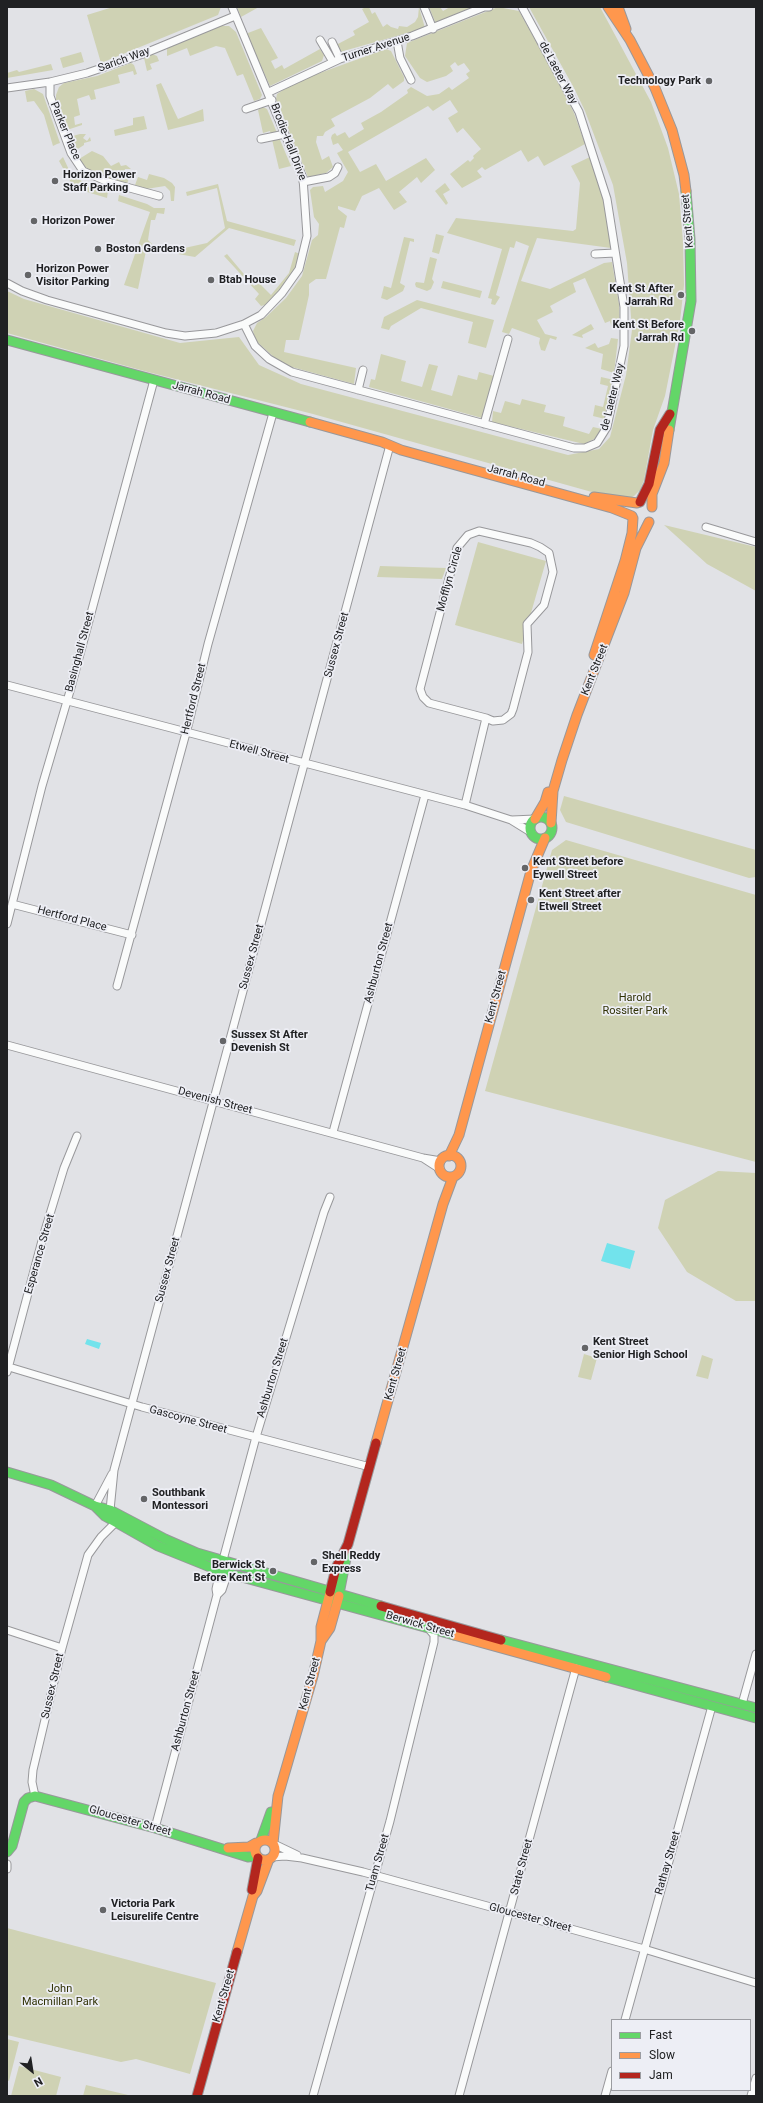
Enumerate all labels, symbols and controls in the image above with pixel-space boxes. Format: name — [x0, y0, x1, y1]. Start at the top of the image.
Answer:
street label: Turner Avenue — [341, 31, 411, 65]
street label: de Laeter Way — [536, 39, 580, 107]
street label: Sarich Way — [96, 45, 152, 75]
place label: Technology Park — [618, 74, 701, 88]
marker: Technology Park — [704, 76, 714, 86]
street label: Parker Place — [47, 100, 83, 162]
street label: Brodie-Hall Drive — [267, 102, 309, 182]
place label: Horizon Power Staff Parking — [63, 168, 136, 194]
marker: Horizon Power Staff Parking — [50, 176, 60, 186]
street label: Kent Street — [679, 194, 697, 248]
place label: Horizon Power — [42, 214, 115, 228]
marker: Horizon Power — [29, 216, 39, 226]
place label: Boston Gardens — [106, 242, 185, 256]
marker: Boston Gardens — [93, 244, 103, 254]
place label: Horizon Power Visitor Parking — [36, 262, 109, 288]
marker: Horizon Power Visitor Parking — [23, 270, 33, 280]
place label: Btab House — [219, 273, 276, 287]
marker: Btab House — [206, 275, 216, 285]
place label: Kent St After Jarrah Rd — [609, 282, 673, 308]
marker: Kent St After Jarrah Rd — [676, 290, 686, 300]
place label: Kent St Before Jarrah Rd — [612, 318, 684, 344]
marker: Kent St Before Jarrah Rd — [687, 326, 697, 336]
street label: de Laeter Way — [598, 362, 628, 432]
street label: Jarrah Road — [171, 379, 231, 407]
street label: Jarrah Road — [486, 462, 546, 490]
street label: Mofflyn Circle — [434, 545, 466, 613]
street label: Basinghall Street — [63, 610, 97, 694]
street label: Sussex Street — [322, 611, 352, 679]
street label: Kent Street — [579, 642, 611, 698]
street label: Hertford Street — [179, 662, 209, 736]
street label: Etwell Street — [228, 738, 290, 766]
place label: Kent Street before Eywell Street — [533, 855, 623, 881]
marker: Kent Street before Eywell Street — [520, 863, 530, 873]
place label: Kent Street after Etwell Street — [539, 887, 621, 913]
marker: Kent Street after Etwell Street — [526, 895, 536, 905]
street label: Hertford Place — [36, 903, 108, 935]
street label: Ashburton Street — [362, 921, 396, 1005]
street label: Sussex Street — [237, 923, 267, 991]
street label: Kent Street — [483, 969, 509, 1025]
park label: Harold Rossiter Park — [602, 991, 668, 1017]
place label: Sussex St After Devenish St — [231, 1028, 308, 1054]
marker: Sussex St After Devenish St — [218, 1036, 228, 1046]
street label: Devenish Street — [176, 1085, 254, 1117]
street label: Esperance Street — [22, 1212, 58, 1296]
street label: Sussex Street — [153, 1236, 183, 1304]
place label: Kent Street Senior High School — [593, 1335, 688, 1361]
street label: Ashburton Street — [255, 1337, 291, 1419]
marker: Kent Street Senior High School — [580, 1343, 590, 1353]
street label: Kent Street — [382, 1346, 410, 1402]
street label: Gascoyne Street — [148, 1403, 228, 1437]
place label: Southbank Montessori — [152, 1486, 208, 1512]
marker: Southbank Montessori — [139, 1494, 149, 1504]
place label: Shell Reddy Express — [322, 1549, 380, 1575]
marker: Shell Reddy Express — [309, 1557, 319, 1567]
place label: Berwick St Before Kent St — [193, 1558, 265, 1584]
marker: Berwick St Before Kent St — [268, 1566, 278, 1576]
street label: Berwick Street — [384, 1609, 456, 1641]
street label: Sussex Street — [39, 1652, 67, 1720]
street label: Kent Street — [297, 1656, 323, 1712]
street label: Ashburton Street — [169, 1669, 203, 1753]
street label: Gloucester Street — [87, 1803, 173, 1839]
street label: Rathay Street — [653, 1830, 683, 1896]
street label: Tuam Street — [363, 1833, 393, 1893]
street label: State Street — [508, 1838, 536, 1896]
place label: Victoria Park Leisurelife Centre — [111, 1897, 199, 1923]
street label: Gloucester Street — [487, 1901, 573, 1935]
marker: Victoria Park Leisurelife Centre — [98, 1905, 108, 1915]
street label: Kent Street — [210, 1968, 238, 2024]
park label: John Macmillan Park — [22, 1982, 98, 2008]
legend — [611, 2019, 751, 2091]
text: Fast — [649, 2028, 672, 2042]
text: Slow — [649, 2048, 675, 2062]
north arrow — [12, 2051, 52, 2091]
text: Jam — [649, 2068, 673, 2082]
text: N — [32, 2074, 45, 2089]

